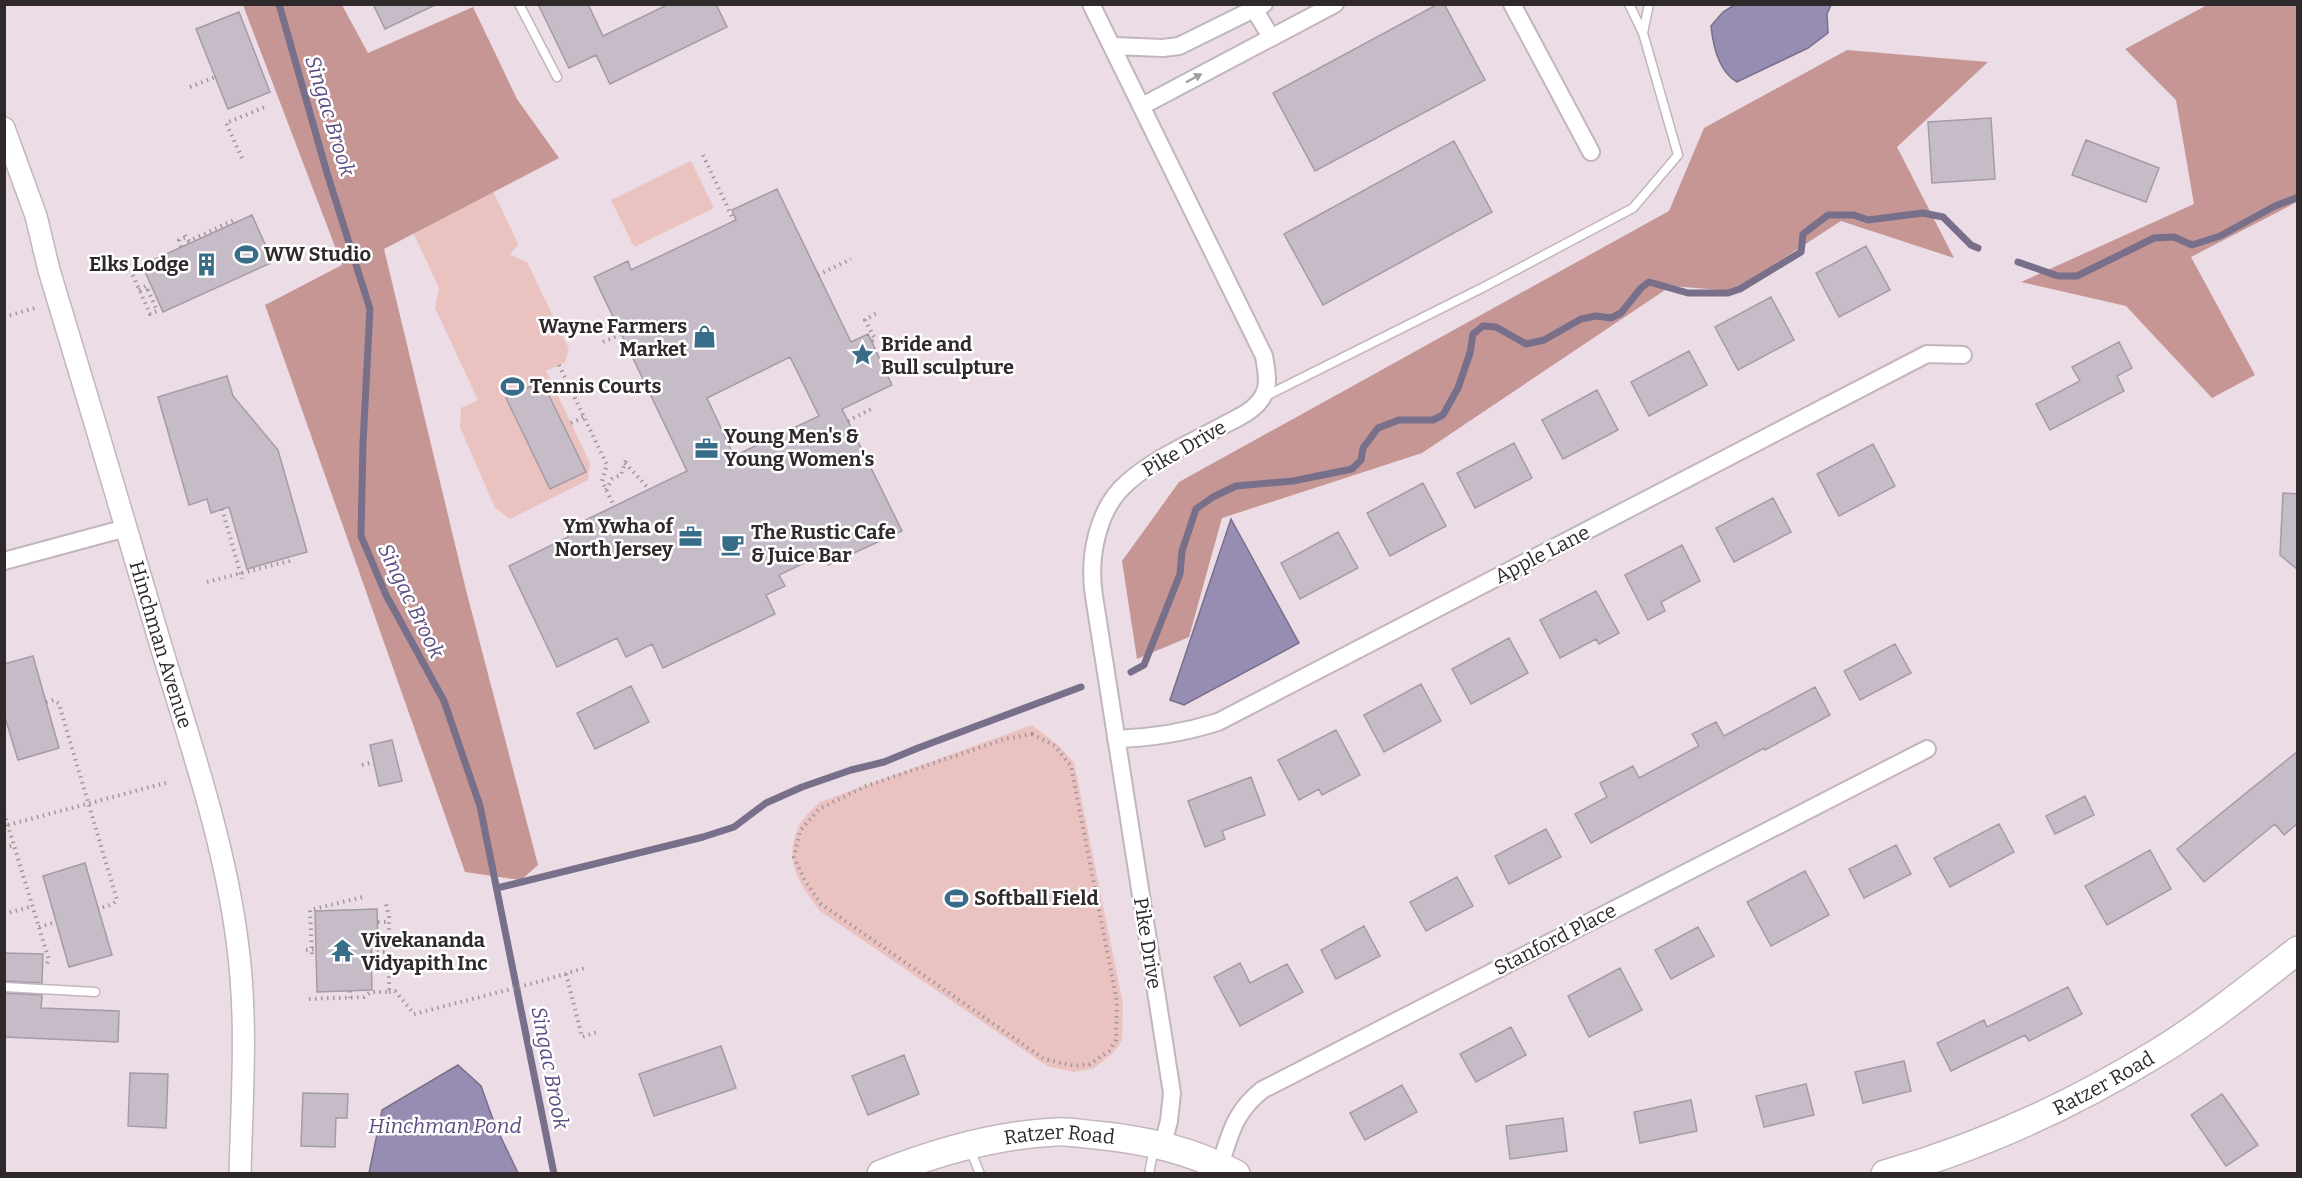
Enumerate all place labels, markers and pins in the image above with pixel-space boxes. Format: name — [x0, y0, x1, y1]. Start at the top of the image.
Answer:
sports icon: WW Studio — [233, 241, 259, 267]
place label: WW Studio — [264, 242, 371, 266]
building icon: Elks Lodge — [194, 251, 220, 277]
place label: Elks Lodge — [89, 252, 189, 276]
place label: Wayne Farmers Market — [539, 314, 687, 361]
shop icon: Wayne Farmers Market — [692, 324, 718, 350]
place label: Bride and Bull sculpture — [881, 332, 1014, 379]
place icon: Bride and Bull sculpture — [850, 342, 876, 368]
sports icon: Tennis Courts — [499, 373, 525, 399]
place label: Tennis Courts — [530, 374, 661, 398]
place label: Young Men's & Young Women's — [724, 424, 874, 471]
office icon: Young Men's & Young Women's — [693, 435, 719, 461]
place label: Ym Ywha of North Jersey — [554, 514, 675, 561]
place label: The Rustic Cafe & Juice Bar — [751, 520, 896, 567]
office icon: Ym Ywha of North Jersey — [678, 524, 704, 550]
cafe icon: The Rustic Cafe & Juice Bar — [720, 531, 746, 557]
sports icon: Softball Field — [943, 885, 969, 911]
place label: Softball Field — [974, 886, 1099, 910]
place label: Vivekananda Vidyapith Inc — [361, 928, 488, 975]
temple icon: Vivekananda Vidyapith Inc — [330, 938, 356, 964]

